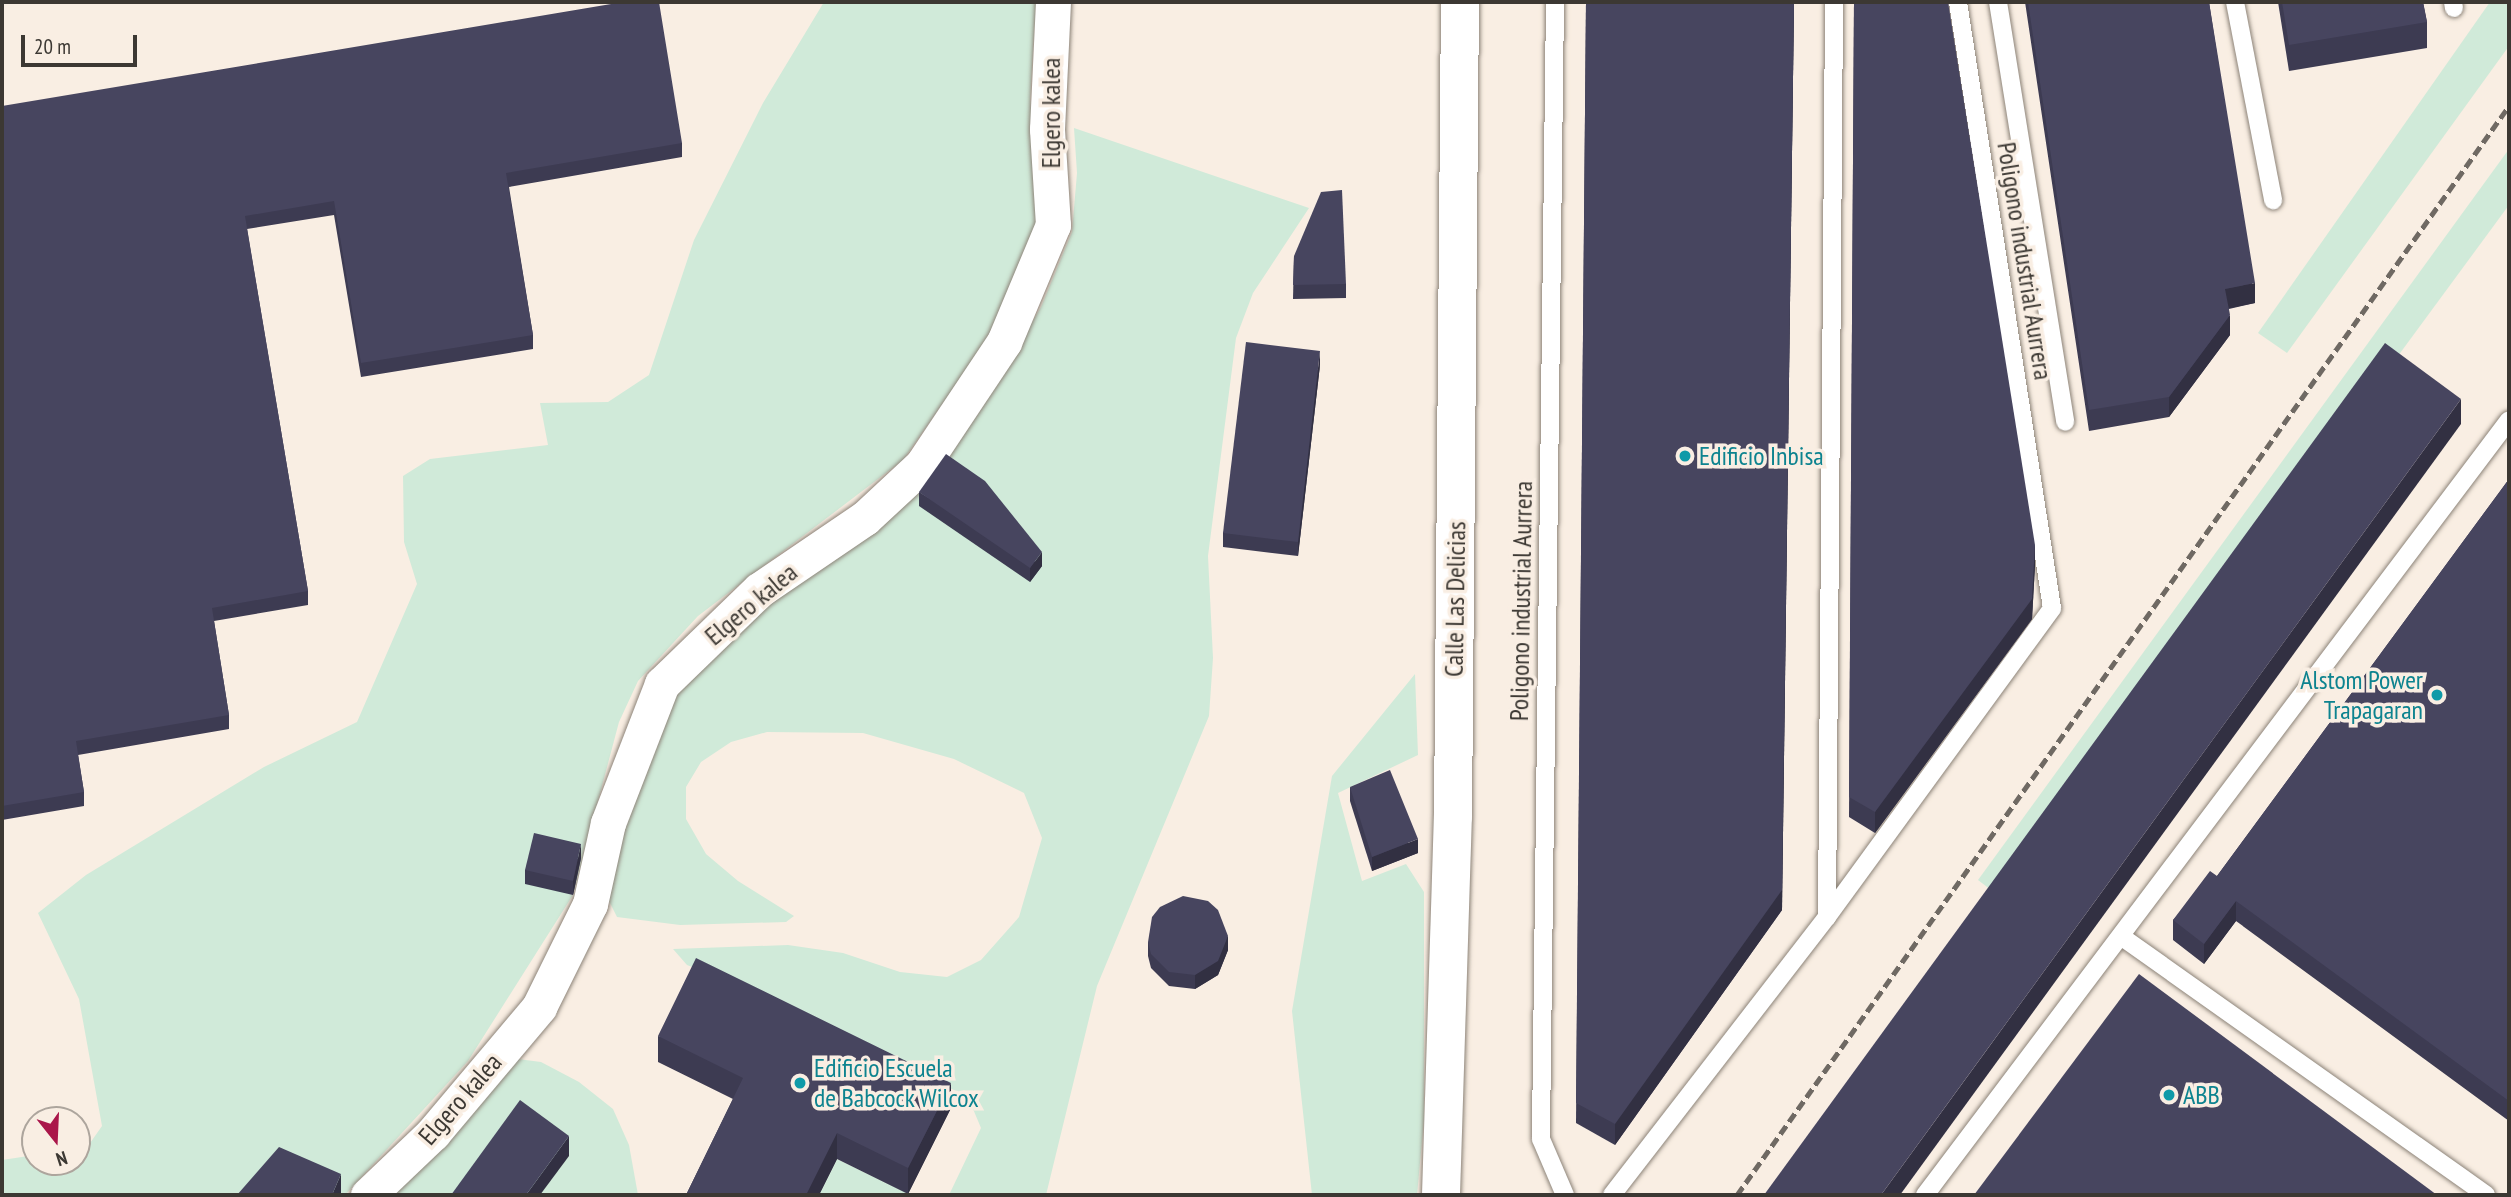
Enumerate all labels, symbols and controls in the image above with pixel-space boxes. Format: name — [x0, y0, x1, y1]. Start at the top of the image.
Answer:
scale bar — [24, 21, 140, 65]
text: 20 m — [34, 33, 71, 60]
street label: Elgero kalea — [1035, 58, 1067, 168]
street label: Poligono industrial Aurrera — [1991, 140, 2059, 382]
place label: Edificio Inbisa — [1699, 440, 1824, 472]
marker: Edificio Inbisa — [1677, 448, 1693, 464]
street label: Poligono industrial Aurrera — [1503, 480, 1539, 722]
street label: Calle Las Delicias — [1438, 521, 1472, 677]
street label: Elgero kalea — [699, 556, 803, 652]
place label: Alstom Power Trapagaran — [2300, 664, 2423, 726]
marker: Alstom Power Trapagaran — [2429, 687, 2445, 703]
street label: Elgero kalea — [412, 1047, 508, 1151]
place label: Edificio Escuela de Babcock Wilcox — [814, 1052, 980, 1114]
marker: Edificio Escuela de Babcock Wilcox — [792, 1075, 808, 1091]
place label: ABB — [2183, 1079, 2220, 1111]
marker: ABB — [2161, 1087, 2177, 1103]
north arrow — [21, 1106, 91, 1176]
text: N — [53, 1146, 70, 1172]

